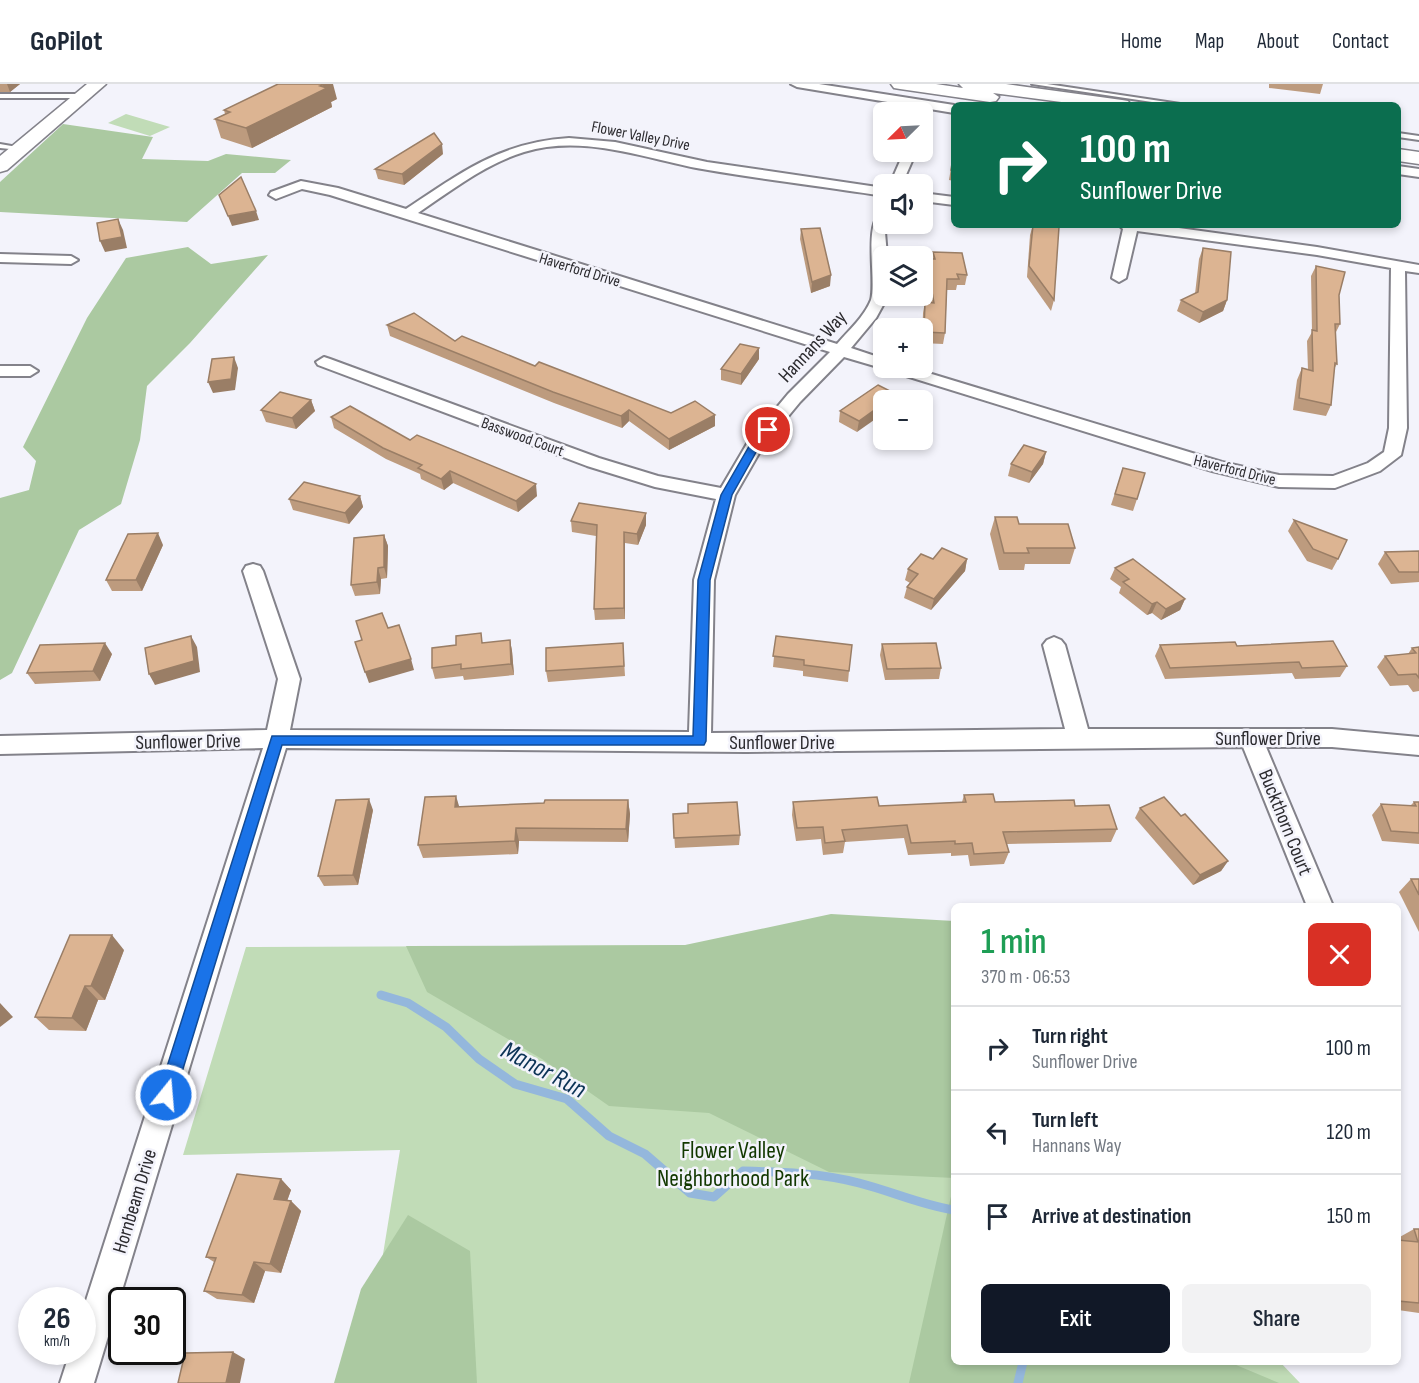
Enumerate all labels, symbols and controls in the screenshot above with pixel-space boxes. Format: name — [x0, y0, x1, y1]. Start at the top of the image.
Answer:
text: GoPilot — [30, 25, 102, 58]
text: Home — [1121, 29, 1162, 54]
text: Map — [1195, 29, 1224, 54]
text: About — [1257, 29, 1299, 54]
text: Contact — [1332, 29, 1389, 54]
north arrow — [873, 102, 933, 162]
map controls — [873, 102, 933, 450]
street label: Flower Valley Drive — [590, 118, 692, 155]
text: 100 m — [1080, 124, 1171, 175]
icon: right — [981, 126, 1059, 204]
button: sound — [873, 174, 933, 234]
text: Sunflower Drive — [1080, 175, 1222, 207]
button: layers — [873, 246, 933, 306]
street label: Haverford Drive — [537, 249, 622, 292]
street label: Hannans Way — [773, 306, 852, 388]
button: + — [873, 318, 933, 378]
button: − — [873, 390, 933, 450]
pin — [742, 404, 793, 455]
icon: arrive — [751, 413, 784, 446]
street label: Basswood Court — [479, 414, 567, 461]
street label: Haverford Drive — [1192, 451, 1278, 490]
street label: Sunflower Drive — [1215, 727, 1321, 751]
street label: Sunflower Drive — [135, 729, 241, 755]
street label: Sunflower Drive — [729, 731, 835, 755]
street label: Buckthorn Court — [1253, 766, 1317, 879]
text: 1 min — [981, 921, 1046, 964]
button: close — [1308, 923, 1371, 986]
text: 370 m · 06:53 — [981, 965, 1070, 989]
text: Turn right — [1032, 1023, 1108, 1050]
icon: right — [981, 1032, 1014, 1065]
water label: Manor Run — [495, 1035, 591, 1106]
text: 100 m — [1326, 1035, 1371, 1062]
text: Sunflower Drive — [1032, 1050, 1137, 1074]
position arrow — [134, 1063, 198, 1127]
text: Turn left — [1032, 1107, 1098, 1134]
icon: left — [981, 1116, 1014, 1149]
text: 120 m — [1327, 1119, 1371, 1146]
text: Hannans Way — [1032, 1134, 1121, 1158]
park label: Flower Valley Neighborhood Park — [657, 1136, 809, 1193]
street label: Hornbeam Drive — [108, 1146, 162, 1256]
icon: arrive — [981, 1200, 1014, 1233]
text: Arrive at destination — [1032, 1203, 1191, 1230]
text: 150 m — [1327, 1203, 1371, 1230]
button: Exit — [981, 1284, 1170, 1353]
button: Share — [1182, 1284, 1371, 1353]
speed limit sign: 30 — [108, 1287, 186, 1365]
text: 26 — [43, 1301, 71, 1337]
text: km/h — [44, 1332, 70, 1351]

